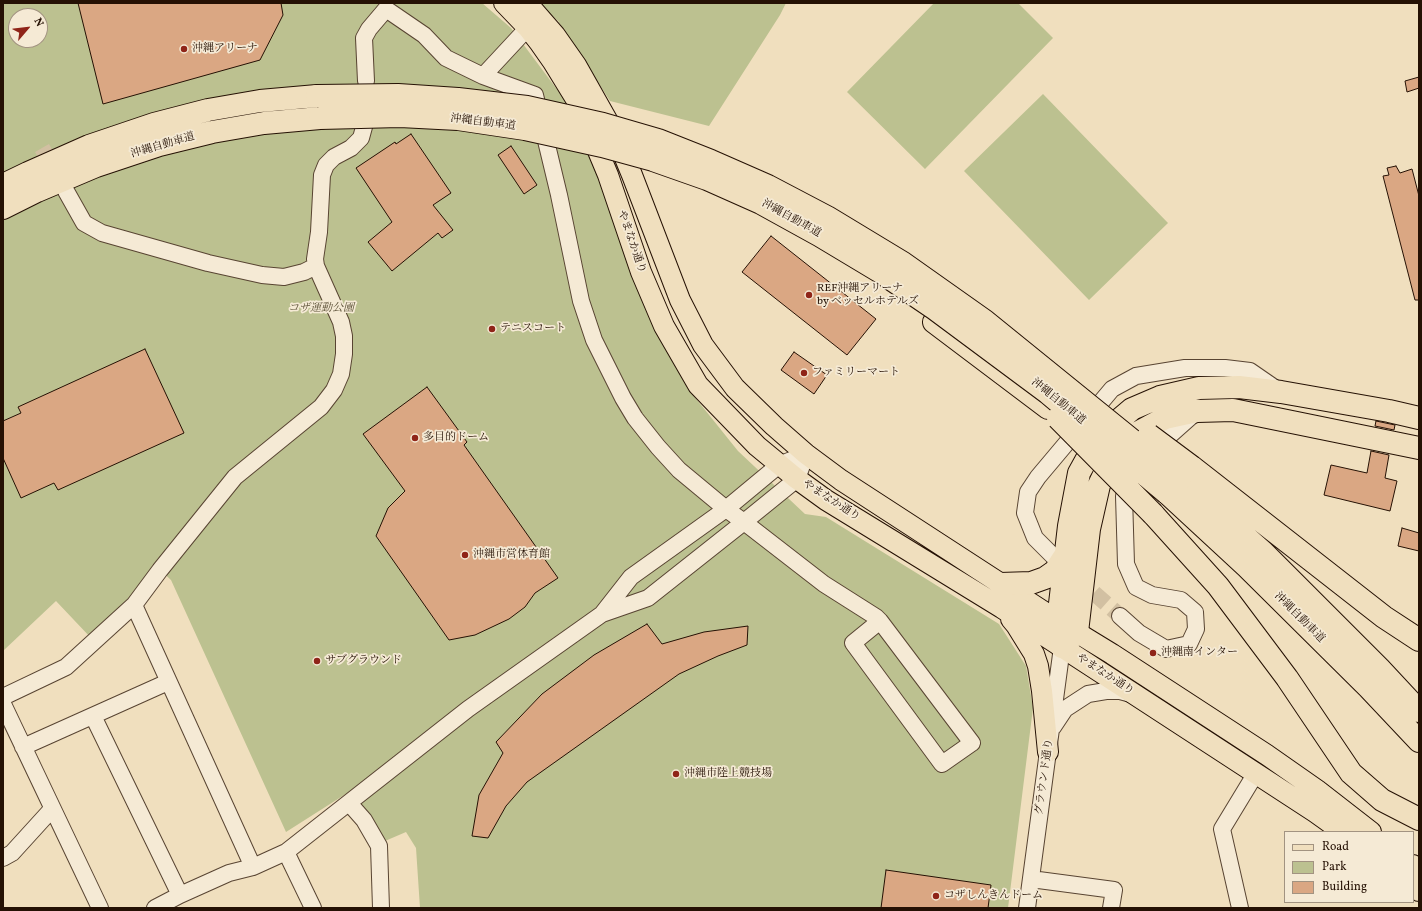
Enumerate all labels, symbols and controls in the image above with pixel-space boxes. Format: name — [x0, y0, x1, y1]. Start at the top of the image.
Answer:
north arrow — [8, 8, 48, 48]
text: N — [30, 16, 47, 30]
place label: 沖縄アリーナ — [192, 42, 258, 56]
marker: 沖縄アリーナ — [179, 44, 189, 54]
street label: 沖縄自動車道 — [449, 112, 517, 134]
street label: 沖縄自動車道 — [129, 131, 197, 161]
street label: 沖縄自動車道 — [759, 197, 823, 241]
street label: やまなか通り — [614, 209, 648, 275]
place label: REF沖縄アリーナ by ベッセルホテルズ — [817, 282, 919, 308]
marker: REF沖縄アリーナ by ベッセルホテルズ — [804, 290, 814, 300]
park label: コザ運動公園 — [288, 302, 354, 316]
place label: テニスコート — [500, 322, 566, 336]
marker: テニスコート — [487, 324, 497, 334]
place label: ファミリーマート — [812, 366, 900, 380]
marker: ファミリーマート — [799, 368, 809, 378]
street label: 沖縄自動車道 — [1028, 376, 1088, 428]
place label: 多目的ドーム — [423, 431, 489, 445]
marker: 多目的ドーム — [410, 433, 420, 443]
street label: やまなか通り — [800, 477, 862, 525]
place label: 沖縄市営体育館 — [473, 548, 550, 562]
marker: 沖縄市営体育館 — [460, 550, 470, 560]
street label: 沖縄自動車道 — [1271, 590, 1327, 646]
place label: 沖縄南インター — [1161, 646, 1238, 660]
marker: 沖縄南インター — [1148, 648, 1158, 658]
street label: やまなか通り — [1074, 651, 1136, 699]
place label: サブグラウンド — [325, 654, 402, 668]
marker: サブグラウンド — [312, 656, 322, 666]
street label: グラウンド通り — [1033, 738, 1057, 816]
place label: 沖縄市陸上競技場 — [684, 767, 772, 781]
marker: 沖縄市陸上競技場 — [671, 769, 681, 779]
legend — [1284, 831, 1414, 903]
text: Road — [1322, 839, 1349, 855]
text: Park — [1322, 859, 1347, 875]
text: Building — [1322, 879, 1367, 895]
place label: コザしんきんドーム — [944, 889, 1043, 903]
marker: コザしんきんドーム — [931, 891, 941, 901]

